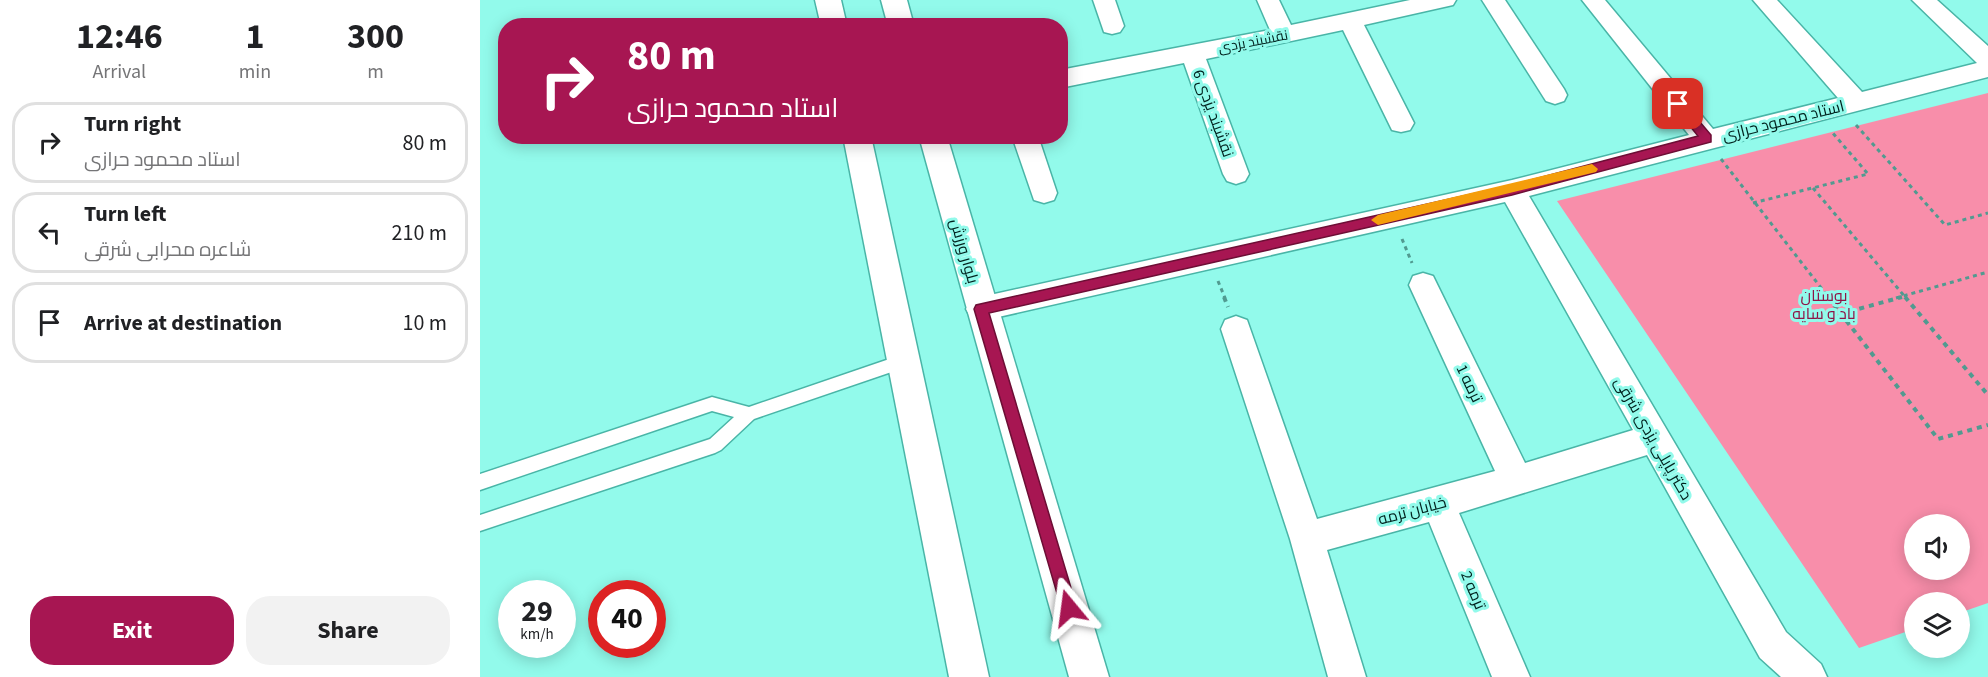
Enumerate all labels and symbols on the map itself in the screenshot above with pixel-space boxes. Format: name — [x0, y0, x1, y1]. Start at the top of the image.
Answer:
street label: نقشبند یزدی — [1217, 25, 1290, 59]
street label: نقشبند یزدی 6 — [1187, 66, 1239, 160]
pin — [1652, 78, 1703, 129]
street label: استاد محمود حرازی — [1720, 95, 1847, 147]
street label: بلوار ورزش — [944, 216, 984, 286]
park label: بوستان باد و سایه — [1792, 285, 1856, 325]
street label: ترمه 1 — [1451, 361, 1488, 407]
street label: دکتر پاپلی یزدی شرقی — [1609, 373, 1697, 504]
street label: خیابان ترمه — [1376, 491, 1449, 531]
street label: ترمه 2 — [1455, 568, 1491, 614]
position arrow — [1037, 576, 1101, 640]
speed limit sign: 40 — [588, 580, 666, 658]

